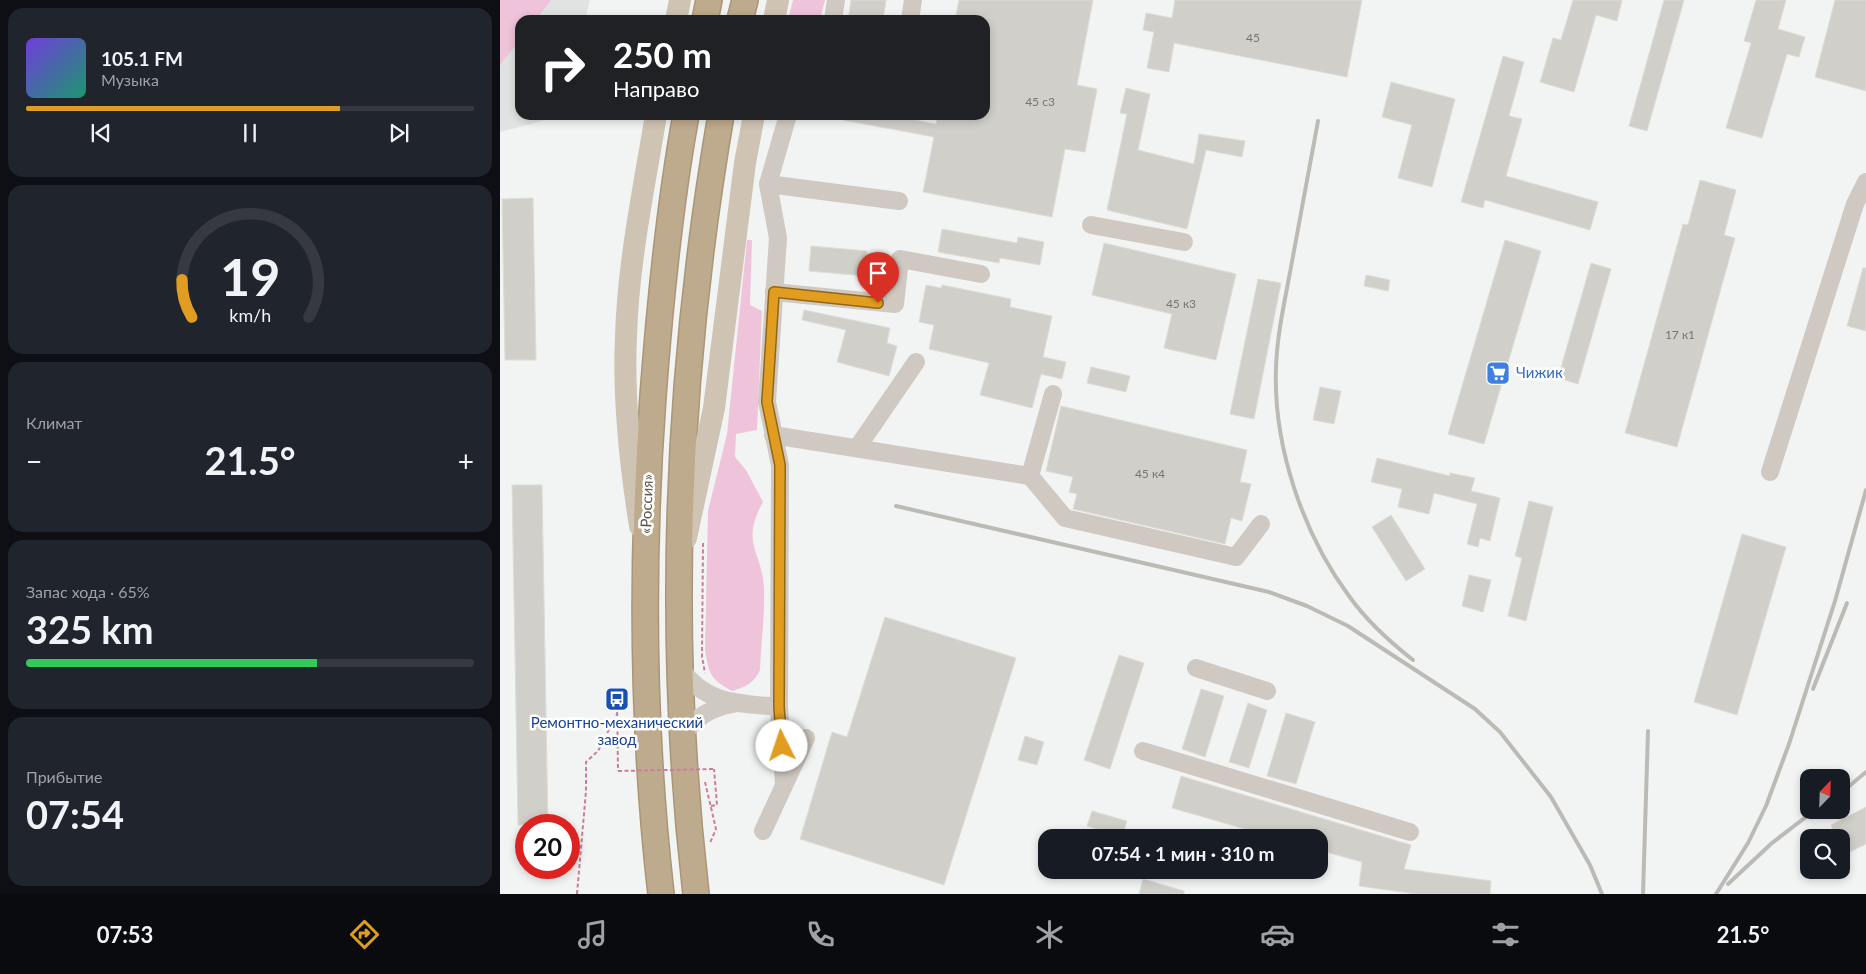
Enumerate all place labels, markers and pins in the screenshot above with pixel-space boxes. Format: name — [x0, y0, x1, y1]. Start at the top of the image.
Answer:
pin — [857, 252, 899, 303]
supermarket icon: Чижик — [1485, 360, 1511, 386]
place label: Чижик — [1516, 363, 1563, 381]
bus stop icon: Ремонтно-механический завод — [604, 686, 630, 712]
place label: Ремонтно-механический завод — [531, 713, 703, 748]

